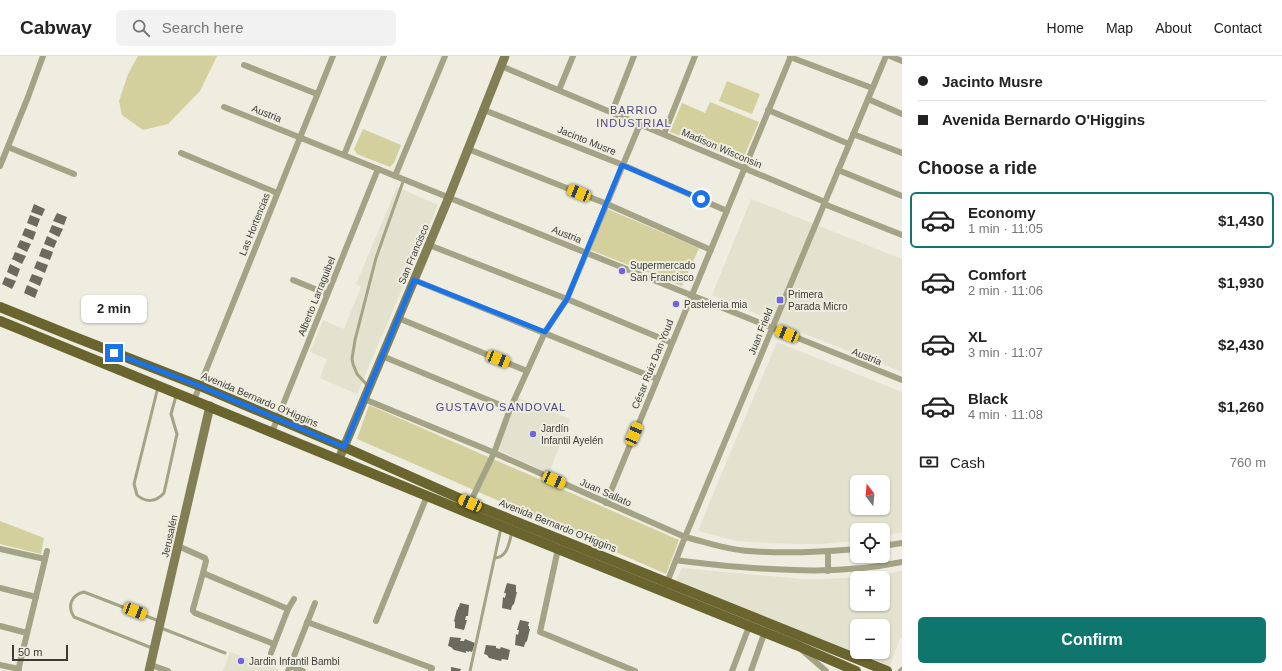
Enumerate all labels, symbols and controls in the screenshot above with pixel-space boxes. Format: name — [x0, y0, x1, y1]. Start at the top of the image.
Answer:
search box — [116, 10, 396, 46]
text: Cabway — [20, 17, 92, 38]
icon: search — [130, 17, 152, 39]
text: Search here — [162, 19, 244, 36]
text: Home — [1047, 20, 1084, 36]
text: Map — [1106, 20, 1133, 36]
text: About — [1155, 20, 1192, 36]
text: Contact — [1214, 20, 1262, 36]
text: Jacinto Musre — [942, 73, 1043, 90]
street label: Austria — [250, 103, 284, 125]
district label: BARRIO INDUSTRIAL — [596, 104, 672, 129]
text: Avenida Bernardo O'Higgins — [942, 111, 1145, 128]
street label: Jacinto Musre — [556, 124, 618, 157]
street label: Madison Wisconsin — [680, 127, 764, 170]
text: Choose a ride — [918, 158, 1037, 178]
car — [566, 183, 592, 203]
route start — [692, 190, 710, 208]
street label: Las Hortencias — [237, 191, 272, 257]
icon: car — [920, 202, 956, 238]
text: Economy — [968, 204, 1036, 221]
text: $1,430 — [1218, 212, 1264, 229]
text: 1 min · 11:05 — [968, 221, 1043, 236]
street label: San Francisco — [396, 222, 431, 286]
street label: Austria — [550, 224, 584, 246]
street label: Alberto Larraguibel — [296, 255, 337, 337]
place label: Supermercado San Francisco — [630, 260, 696, 283]
icon: car — [920, 264, 956, 300]
marker: Supermercado San Francisco — [617, 266, 627, 276]
text: Comfort — [968, 266, 1026, 283]
text: $1,930 — [1218, 274, 1264, 291]
text: 2 min · 11:06 — [968, 283, 1043, 298]
place label: Primera Parada Micro — [788, 289, 848, 312]
callout: 2 min — [81, 295, 147, 323]
marker: Primera Parada Micro — [775, 295, 785, 305]
marker: Pasteleria mia — [671, 299, 681, 309]
place label: Pasteleria mia — [684, 299, 748, 310]
text: 2 min — [97, 301, 131, 316]
street label: Juan Frield — [746, 306, 775, 356]
street label: César Ruiz Dan Youd — [629, 318, 675, 411]
car — [774, 324, 800, 344]
icon: car — [920, 326, 956, 362]
text: XL — [968, 328, 987, 345]
text: $2,430 — [1218, 336, 1264, 353]
route end — [105, 344, 123, 362]
text: 3 min · 11:07 — [968, 345, 1043, 360]
street label: Austria — [850, 346, 884, 368]
car — [485, 349, 511, 369]
street label: Avenida Bernardo O'Higgins — [200, 370, 320, 429]
icon: car — [920, 388, 956, 424]
text: Black — [968, 390, 1008, 407]
text: $1,260 — [1218, 398, 1264, 415]
district label: GUSTAVO SANDOVAL — [436, 401, 566, 413]
text: 4 min · 11:08 — [968, 407, 1043, 422]
car — [624, 421, 644, 447]
place label: Jardín Infantil Ayelén — [541, 423, 603, 446]
marker: Jardín Infantil Ayelén — [528, 429, 538, 439]
icon: cash — [918, 451, 940, 473]
text: Cash — [950, 454, 985, 471]
text: 760 m — [1230, 455, 1266, 470]
car — [541, 470, 567, 490]
north arrow — [850, 475, 890, 515]
map controls — [850, 475, 890, 659]
street label: Juan Sallato — [578, 476, 634, 509]
car — [457, 493, 483, 513]
street label: Avenida Bernardo O'Higgins — [497, 497, 618, 554]
street label: Jerusalén — [159, 514, 180, 558]
button: locate — [850, 523, 890, 563]
button: + — [850, 571, 890, 611]
car — [122, 601, 148, 621]
button: Confirm — [918, 617, 1266, 663]
button: − — [850, 619, 890, 659]
scale bar — [12, 643, 68, 662]
text: 50 m — [18, 646, 42, 658]
marker: Jardin Infantil Bambi — [236, 656, 246, 666]
place label: Jardin Infantil Bambi — [249, 656, 340, 667]

